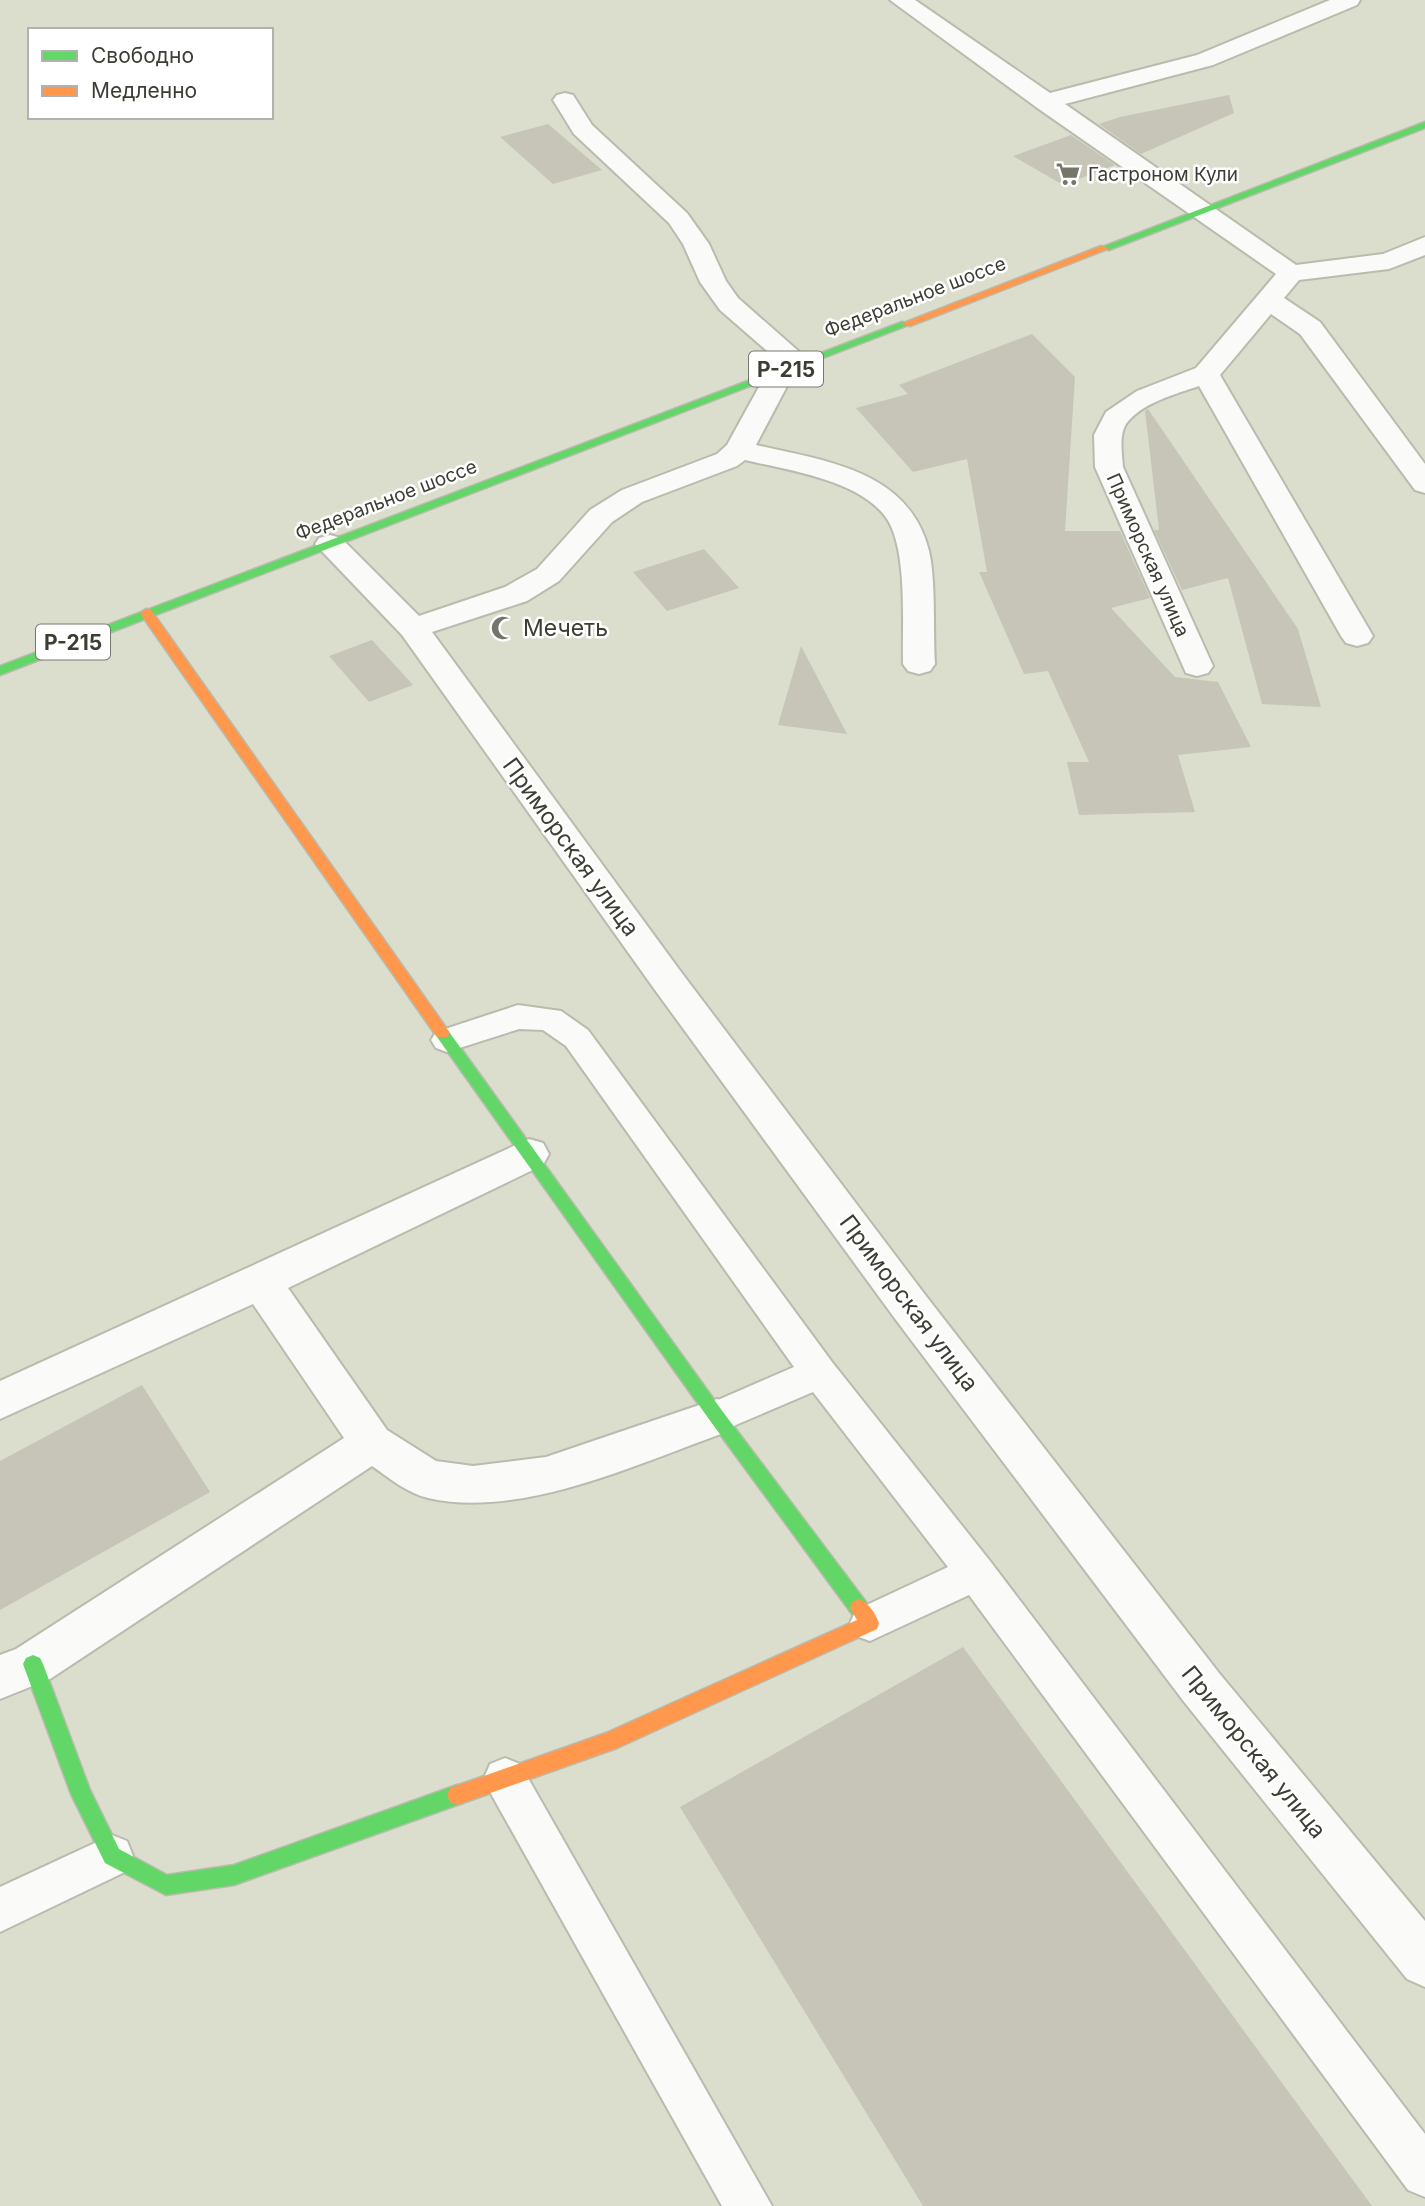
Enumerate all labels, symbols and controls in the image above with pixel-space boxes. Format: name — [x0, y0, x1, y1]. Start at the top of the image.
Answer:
legend — [28, 28, 273, 119]
text: Свободно — [91, 43, 194, 68]
text: Медленно — [91, 78, 197, 103]
supermarket icon: Гастроном Кули — [1054, 160, 1082, 188]
place label: Гастроном Кули — [1088, 163, 1238, 186]
street label: Федеральное шоссе — [821, 252, 1009, 342]
road number: Р-215 — [749, 352, 823, 386]
street label: Федеральное шоссе — [292, 455, 480, 545]
street label: Приморская улица — [1102, 470, 1194, 640]
mosque icon: Мечеть — [489, 614, 517, 642]
place label: Мечеть — [523, 614, 608, 642]
road number: Р-215 — [36, 624, 110, 660]
street label: Приморская улица — [497, 752, 645, 942]
street label: Приморская улица — [834, 1209, 984, 1397]
street label: Приморская улица — [1176, 1660, 1332, 1844]

